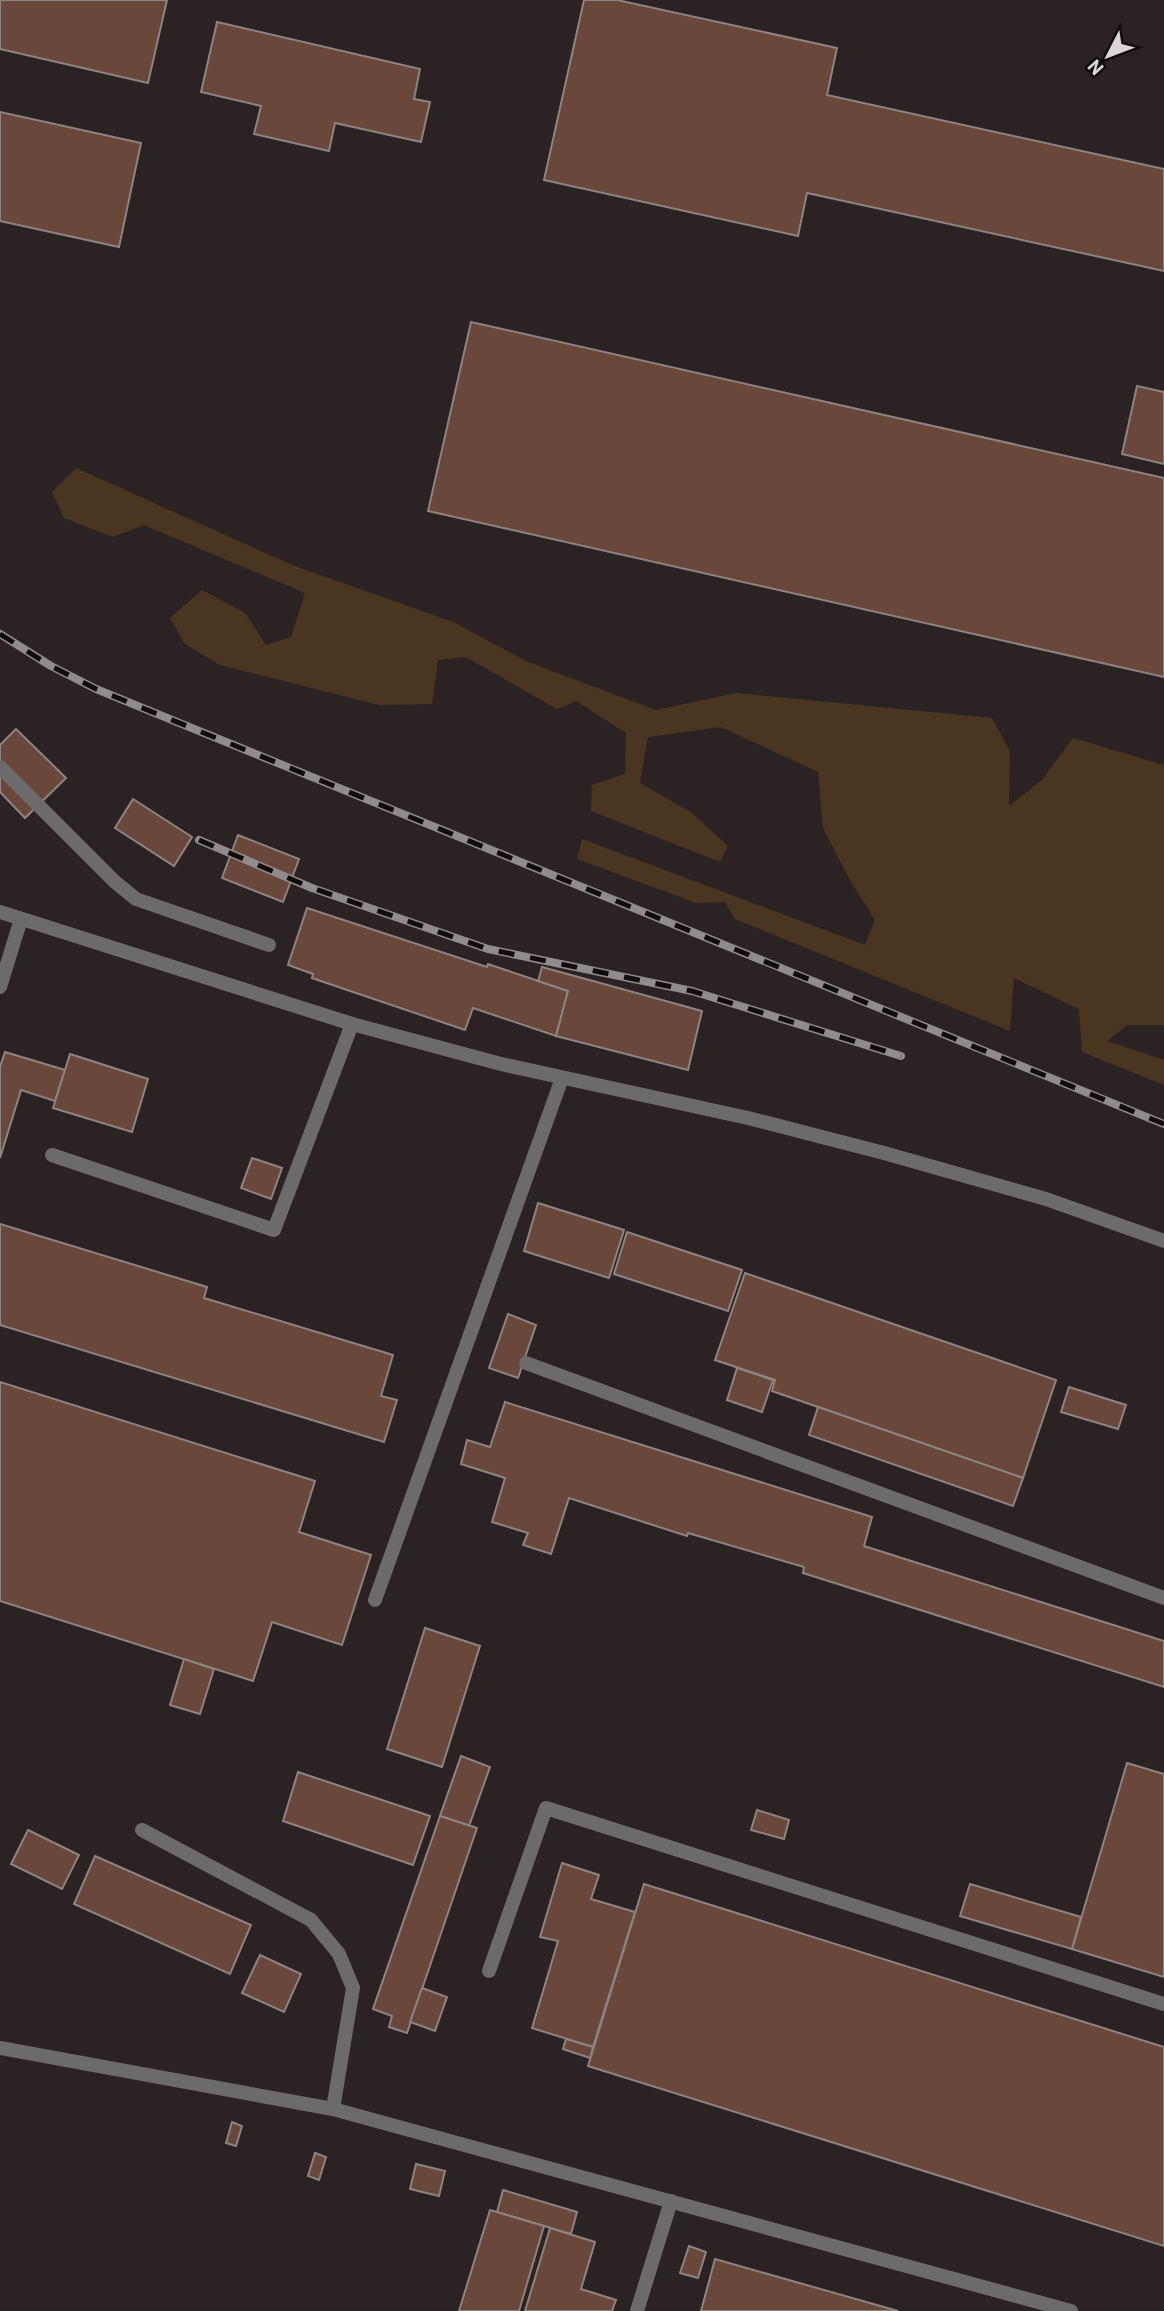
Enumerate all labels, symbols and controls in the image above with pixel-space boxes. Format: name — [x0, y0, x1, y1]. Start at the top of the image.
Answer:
north arrow — [1073, 21, 1143, 91]
text: N — [1082, 55, 1108, 80]

